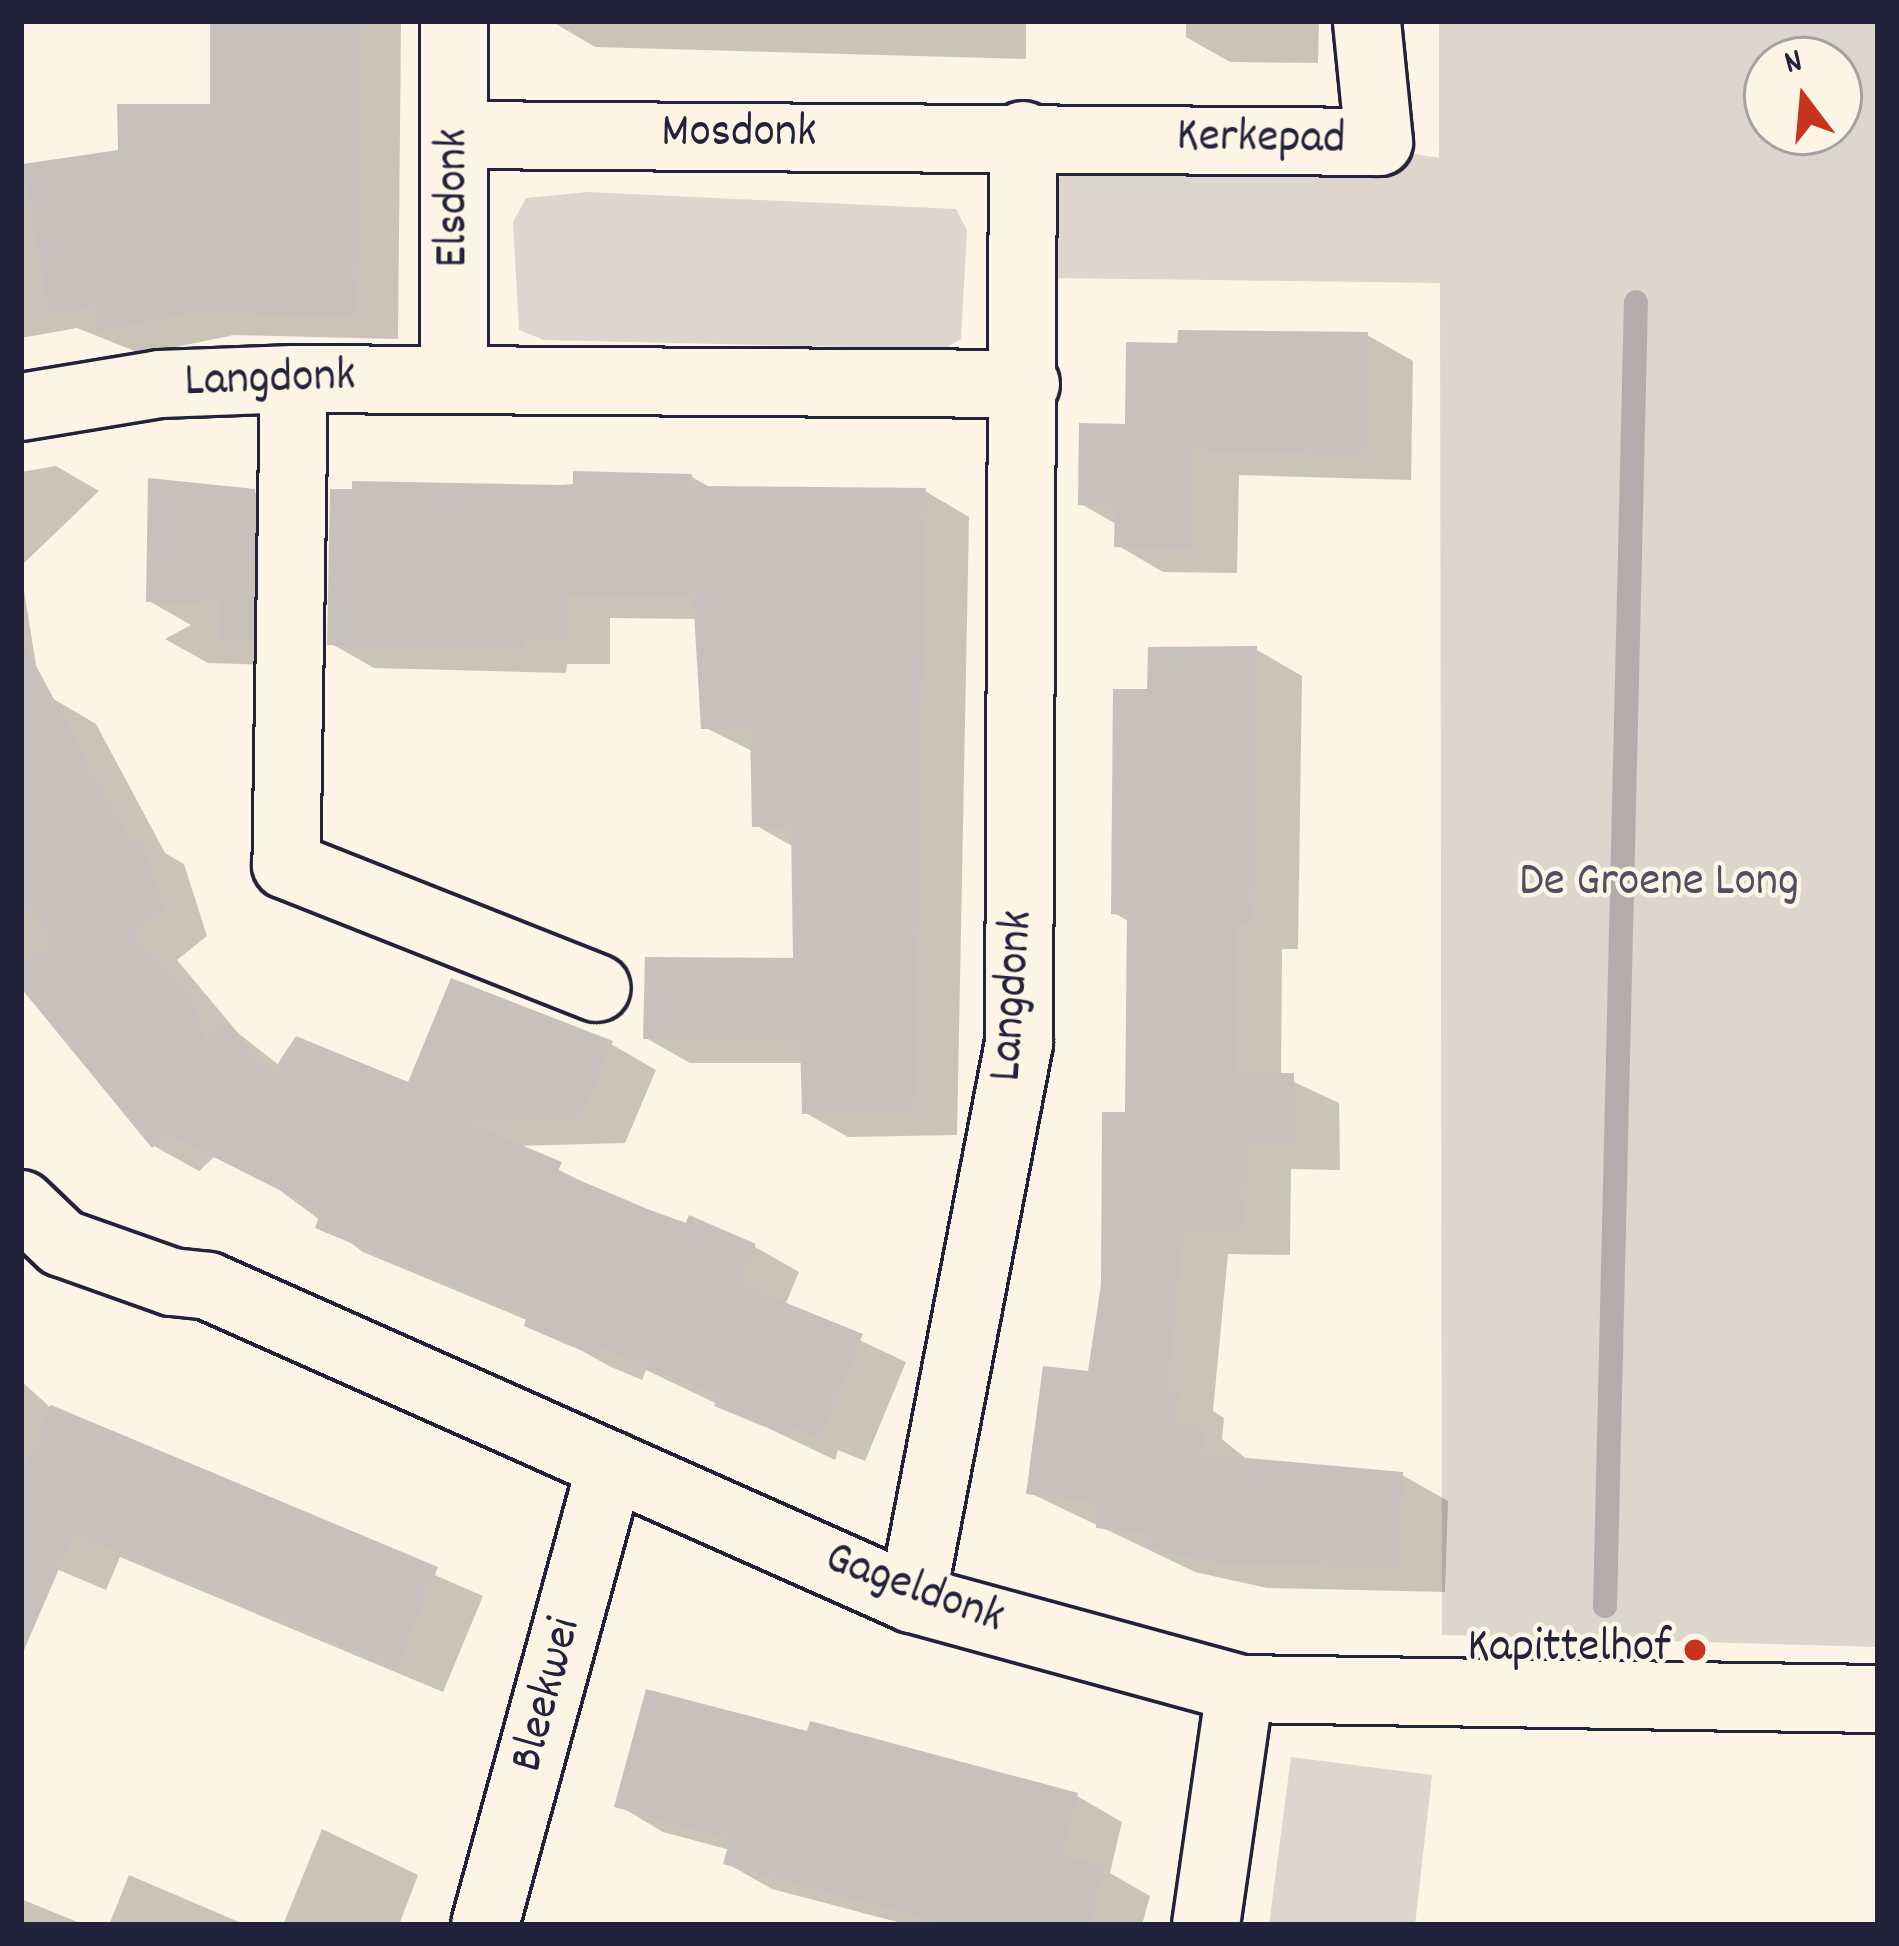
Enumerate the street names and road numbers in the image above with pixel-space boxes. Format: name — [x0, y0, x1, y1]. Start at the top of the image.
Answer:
street label: Mosdonk — [661, 106, 817, 164]
street label: Kerkepad — [1176, 110, 1346, 170]
street label: Elsdonk — [426, 128, 484, 268]
street label: Langdonk — [184, 349, 356, 413]
street label: Langdonk — [979, 909, 1049, 1083]
street label: Gageldonk — [817, 1531, 1011, 1649]
street label: Bleekwei — [500, 1612, 596, 1778]

